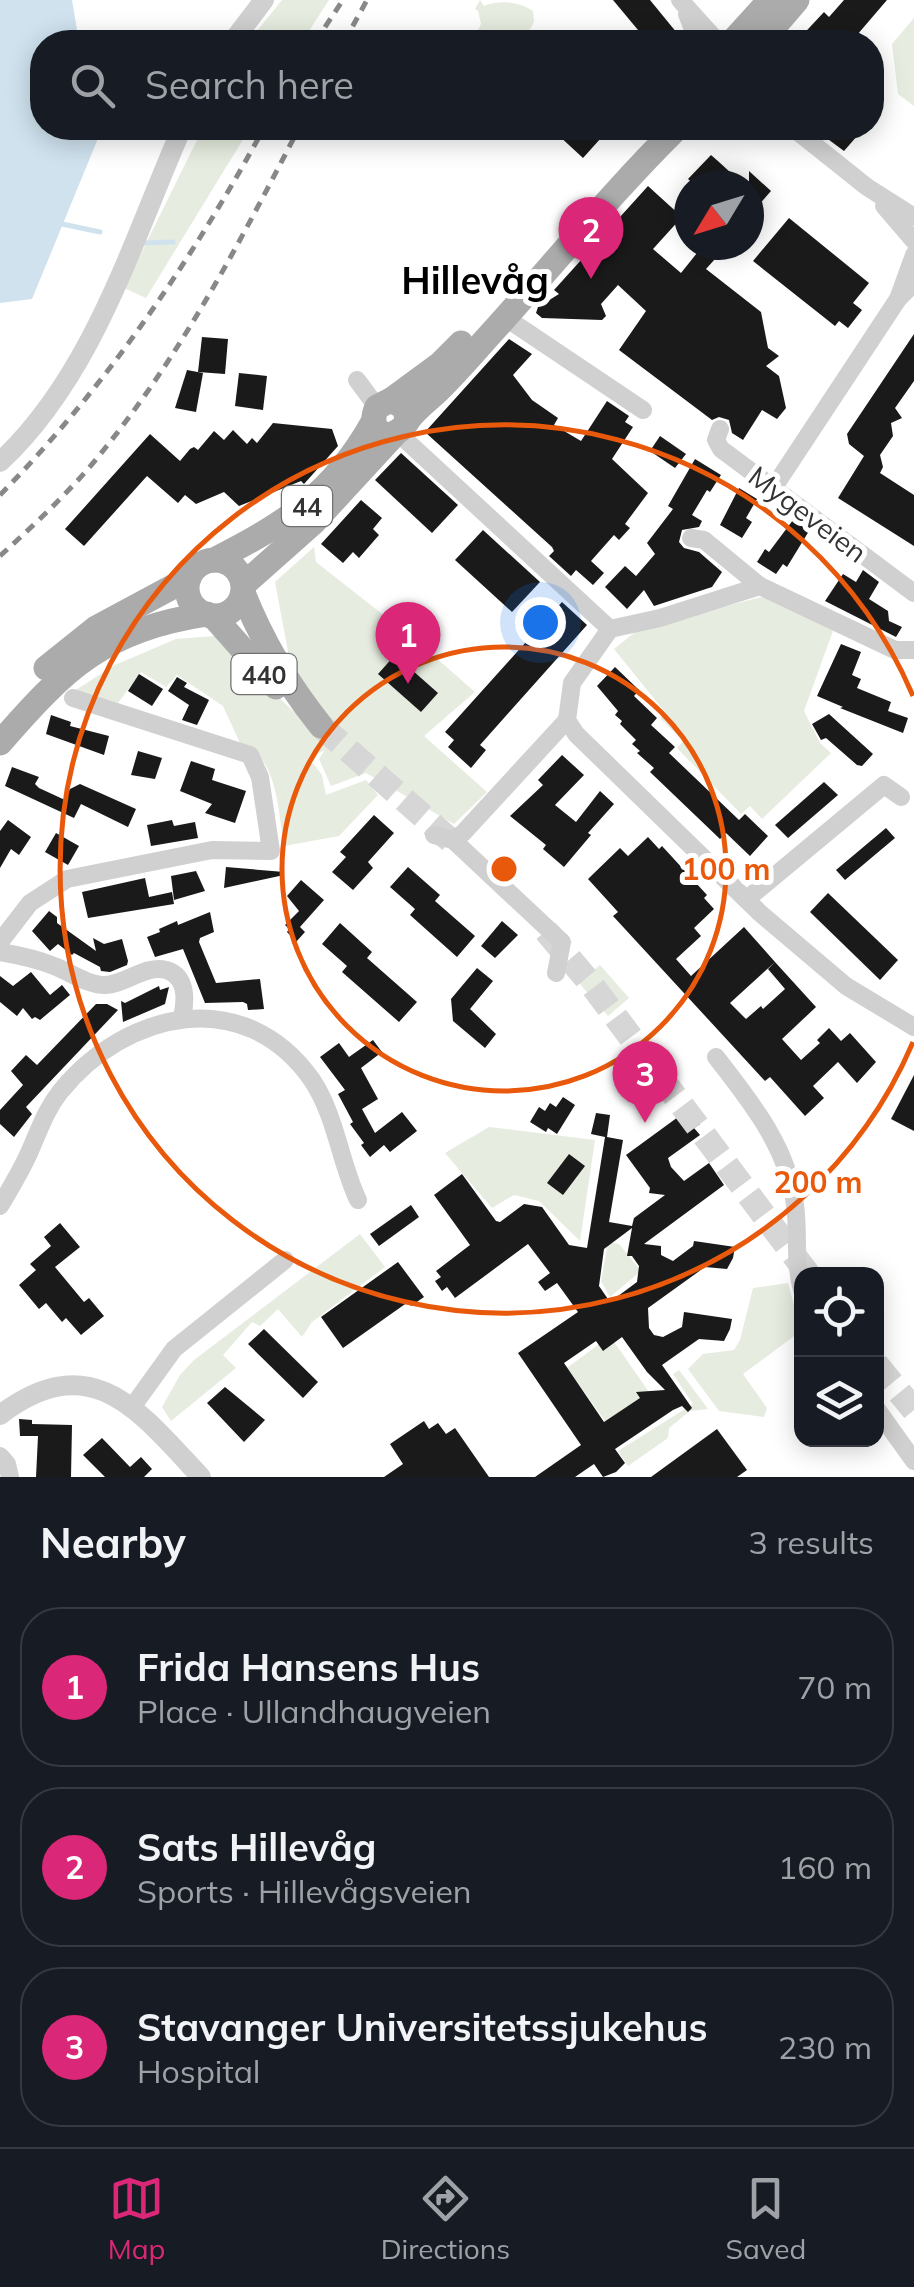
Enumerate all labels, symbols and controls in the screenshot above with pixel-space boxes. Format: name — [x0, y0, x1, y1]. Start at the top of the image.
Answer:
search box — [30, 30, 884, 140]
icon: search — [65, 58, 120, 113]
text: Search here — [145, 61, 354, 109]
north arrow — [674, 170, 764, 260]
pin: 2 — [558, 196, 624, 279]
district label: Hillevåg — [401, 256, 549, 304]
street label: Mygeveien — [742, 458, 874, 570]
road number: 44 — [282, 486, 332, 526]
your location — [515, 597, 566, 648]
pin: 1 — [376, 602, 440, 684]
road number: 440 — [232, 654, 296, 694]
text: 100 m — [681, 850, 771, 888]
centre of rings — [486, 851, 522, 887]
pin: 3 — [612, 1040, 678, 1123]
text: 200 m — [773, 1163, 863, 1201]
map controls — [794, 1267, 884, 1447]
button: locate — [794, 1267, 884, 1357]
button: layers — [794, 1357, 884, 1447]
text: Nearby — [40, 1516, 186, 1569]
text: 3 results — [749, 1522, 874, 1562]
text: Frida Hansens Hus — [137, 1643, 480, 1691]
text: 1 — [65, 1667, 84, 1707]
text: 70 m — [797, 1667, 872, 1707]
text: Place · Ullandhaugveien — [137, 1691, 491, 1731]
text: Sats Hillevåg — [137, 1823, 376, 1871]
text: 2 — [65, 1847, 84, 1887]
text: 160 m — [778, 1847, 872, 1887]
text: Sports · Hillevågsveien — [137, 1871, 472, 1911]
text: Stavanger Universitetssjukehus — [137, 2003, 707, 2051]
text: 3 — [65, 2027, 84, 2067]
text: 230 m — [778, 2027, 872, 2067]
text: Hospital — [137, 2051, 261, 2091]
tab: Map — [108, 2171, 165, 2266]
tab: Directions — [381, 2171, 510, 2266]
tab: Saved — [725, 2171, 806, 2266]

